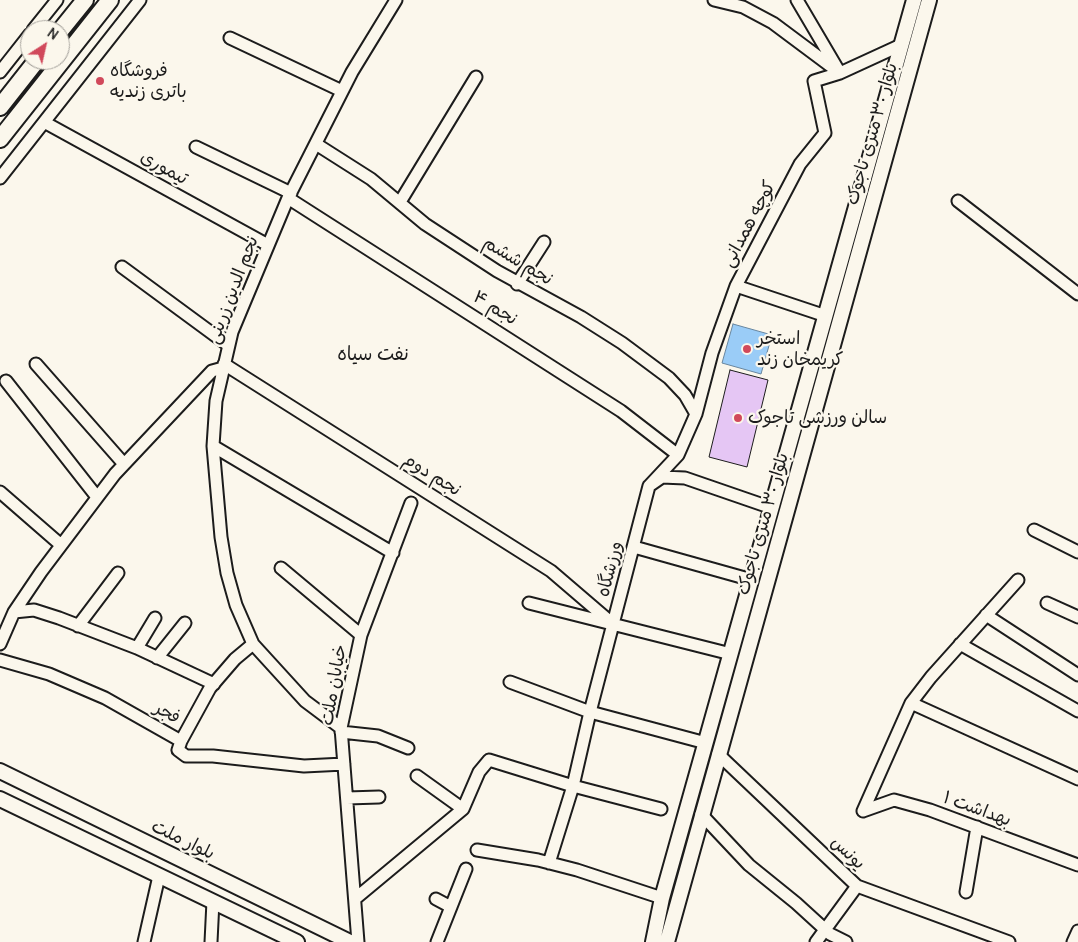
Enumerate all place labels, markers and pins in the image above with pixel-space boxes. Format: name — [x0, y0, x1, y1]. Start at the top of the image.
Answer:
place label: فروشگاه باتری زندیه — [110, 60, 187, 102]
marker: فروشگاه باتری زندیه — [94, 75, 106, 87]
place label: استخر کریمخان زند — [757, 328, 844, 370]
marker: استخر کریمخان زند — [741, 343, 753, 355]
place label: سالن ورزشی تاجوک — [748, 407, 887, 429]
marker: سالن ورزشی تاجوک — [732, 412, 744, 424]

